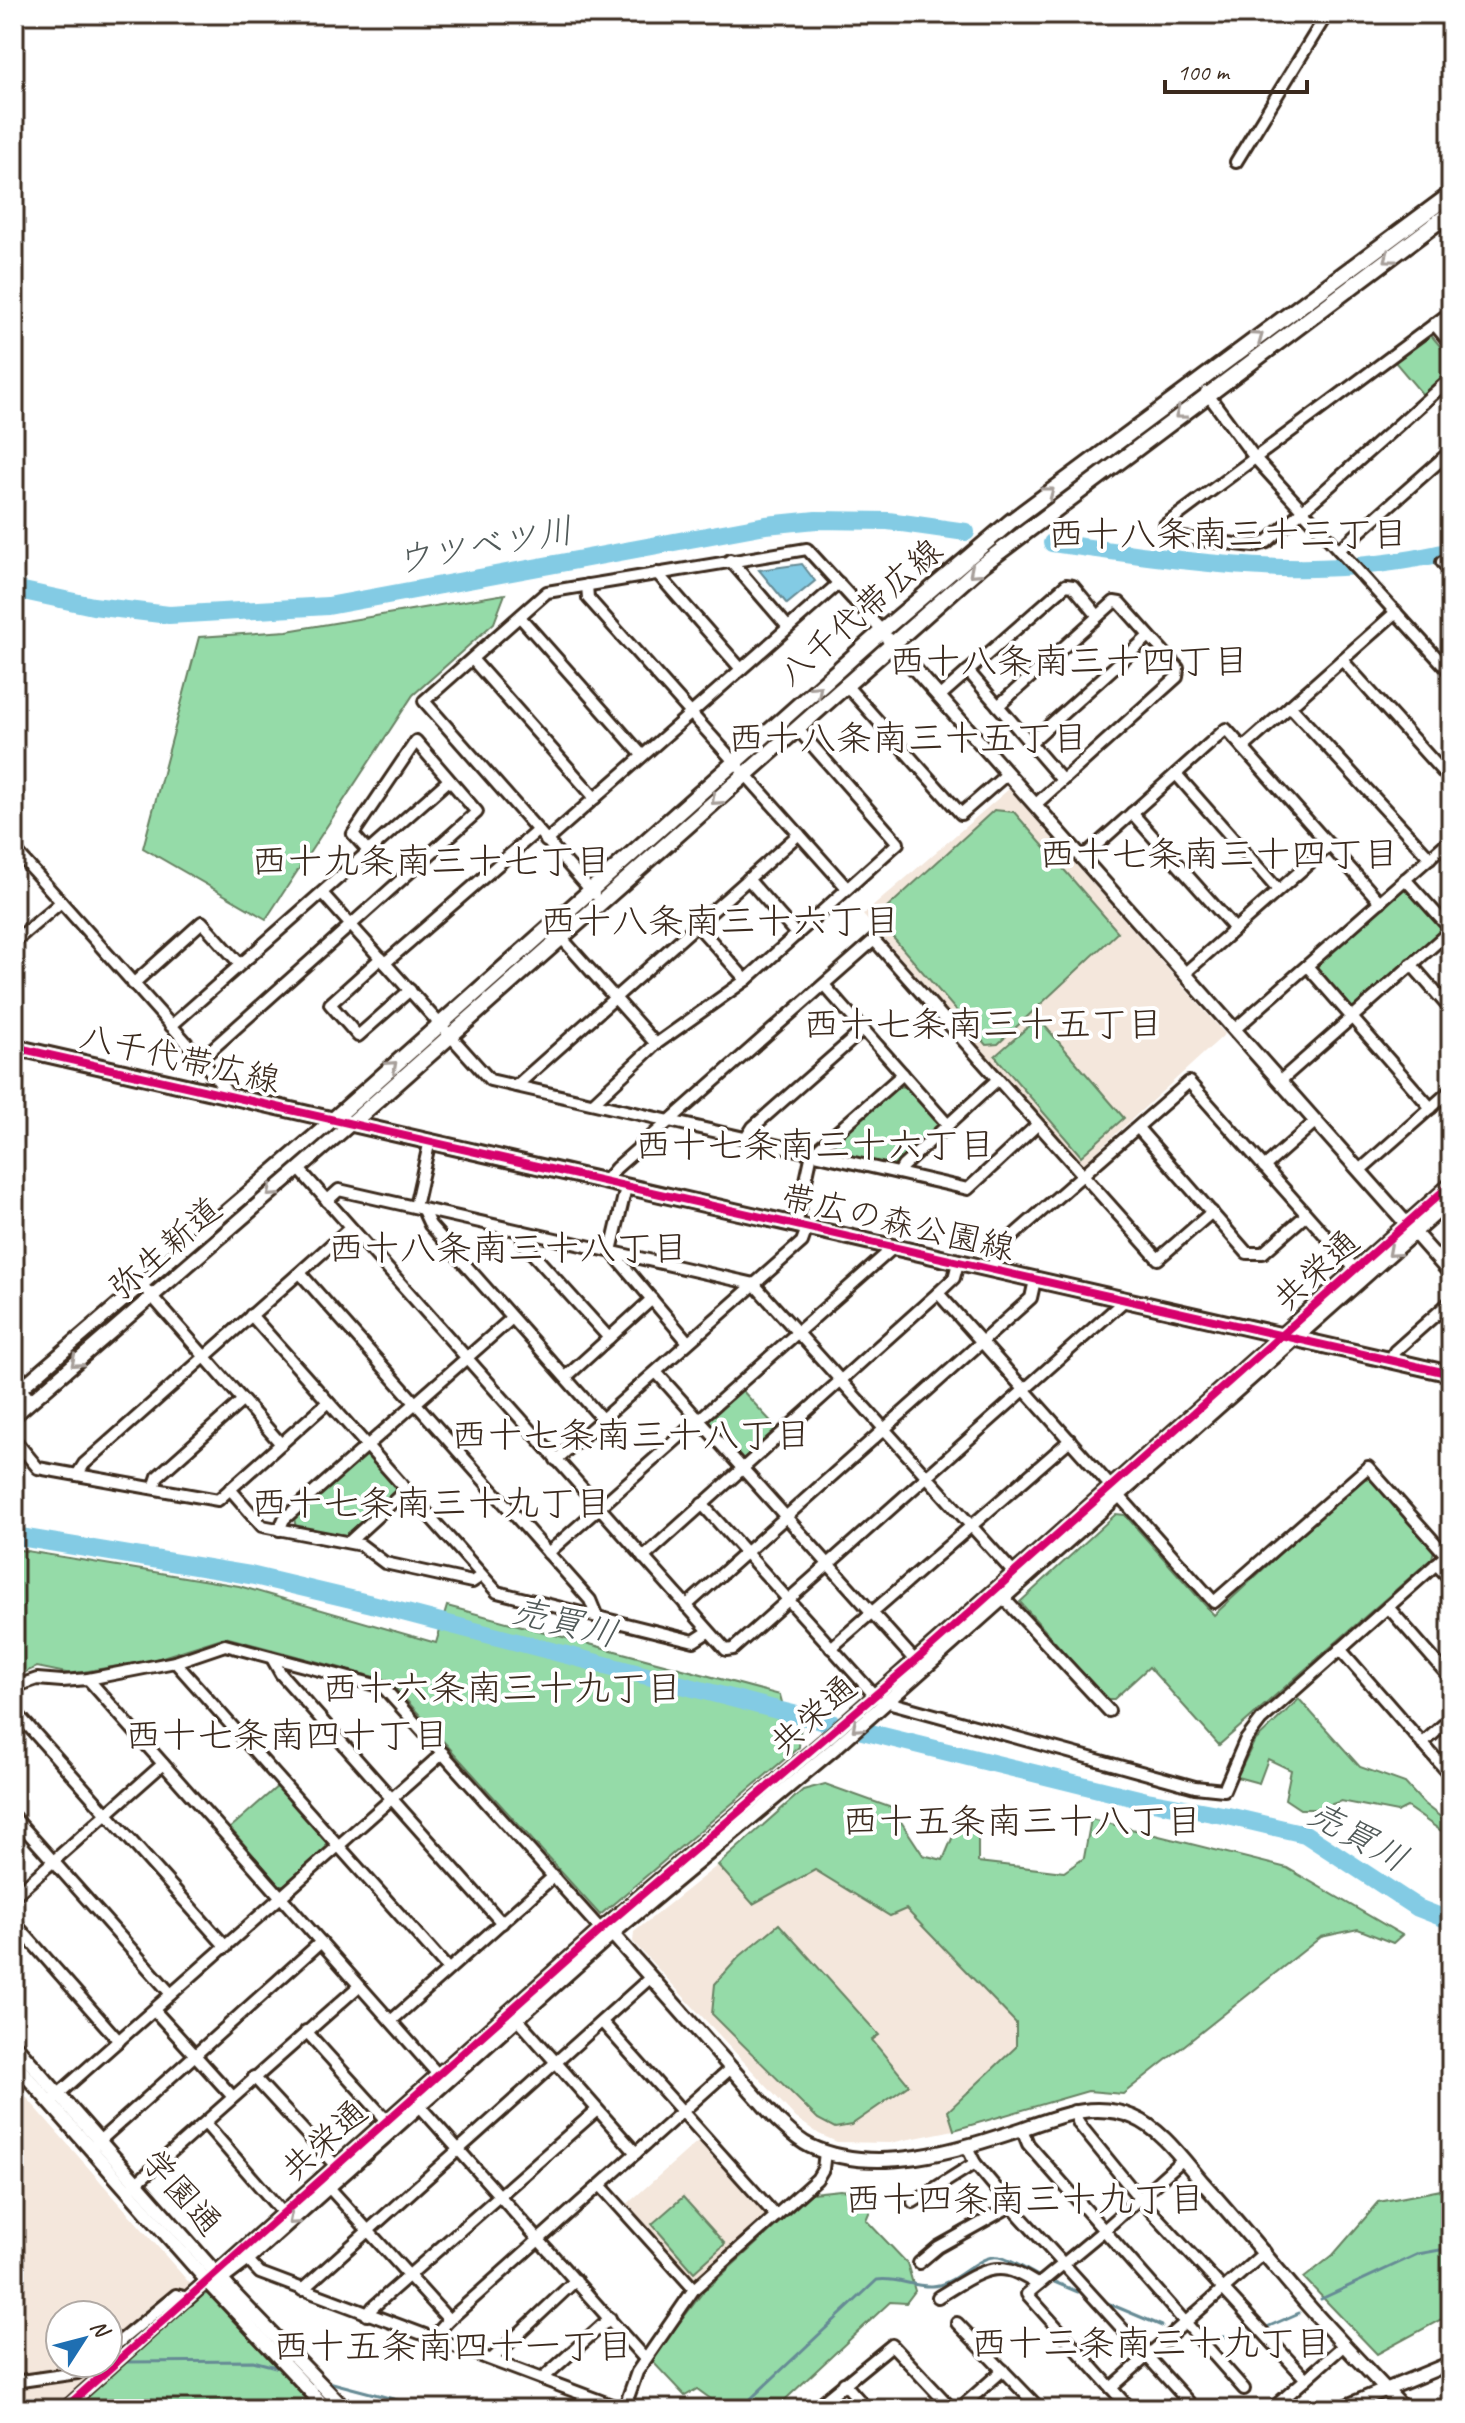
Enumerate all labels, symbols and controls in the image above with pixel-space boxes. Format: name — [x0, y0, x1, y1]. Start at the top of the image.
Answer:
scale bar — [1165, 44, 1307, 94]
text: 100 m — [1177, 57, 1231, 87]
one-way arrow — [1383, 249, 1397, 263]
one-way arrow — [1249, 332, 1263, 346]
one-way arrow — [1175, 405, 1189, 419]
one-way arrow — [1040, 487, 1055, 502]
water label: ウツベツ川 — [391, 507, 577, 583]
district label: 西十八条南三十三丁目 — [1048, 511, 1408, 557]
street label: 八千代帯広線 — [769, 529, 951, 695]
one-way arrow — [969, 562, 983, 577]
district label: 西十八条南三十四丁目 — [889, 638, 1249, 684]
one-way arrow — [807, 685, 822, 699]
district label: 西十八条南三十五丁目 — [728, 715, 1088, 761]
one-way arrow — [711, 790, 726, 805]
district label: 西十七条南三十四丁目 — [1039, 831, 1399, 877]
district label: 西十九条南三十七丁目 — [251, 838, 611, 884]
district label: 西十八条南三十六丁目 — [540, 898, 900, 944]
district label: 西十七条南三十五丁目 — [803, 1001, 1163, 1047]
street label: 八千代帯広線 — [76, 1014, 284, 1102]
one-way arrow — [382, 1062, 397, 1076]
district label: 西十七条南三十六丁目 — [635, 1122, 995, 1168]
street label: 帯広の森公園線 — [777, 1174, 1019, 1270]
one-way arrow — [267, 1182, 282, 1197]
street label: 弥生新道 — [100, 1187, 230, 1309]
street label: 共栄通 — [1264, 1220, 1368, 1320]
district label: 西十八条南三十八丁目 — [328, 1225, 688, 1271]
one-way arrow — [1387, 1242, 1402, 1256]
one-way arrow — [71, 1352, 85, 1367]
district label: 西十七条南三十八丁目 — [451, 1412, 811, 1458]
district label: 西十七条南三十九丁目 — [251, 1480, 611, 1526]
water label: 売買川 — [507, 1587, 623, 1657]
district label: 西十六条南三十九丁目 — [322, 1665, 682, 1711]
street label: 共栄通 — [760, 1665, 866, 1765]
district label: 西十七条南四十丁目 — [125, 1712, 449, 1758]
one-way arrow — [852, 1718, 867, 1732]
water label: 売買川 — [1300, 1790, 1416, 1882]
district label: 西十五条南三十八丁目 — [842, 1798, 1202, 1844]
street label: 共栄通 — [272, 2090, 376, 2190]
street label: 学園通 — [132, 2139, 232, 2245]
district label: 西十四条南三十九丁目 — [845, 2176, 1205, 2222]
one-way arrow — [287, 2210, 302, 2224]
north arrow — [44, 2299, 124, 2379]
text: N — [84, 2314, 117, 2344]
district label: 西十三条南三十九丁目 — [971, 2320, 1331, 2366]
district label: 西十五条南四十一丁目 — [273, 2323, 633, 2369]

